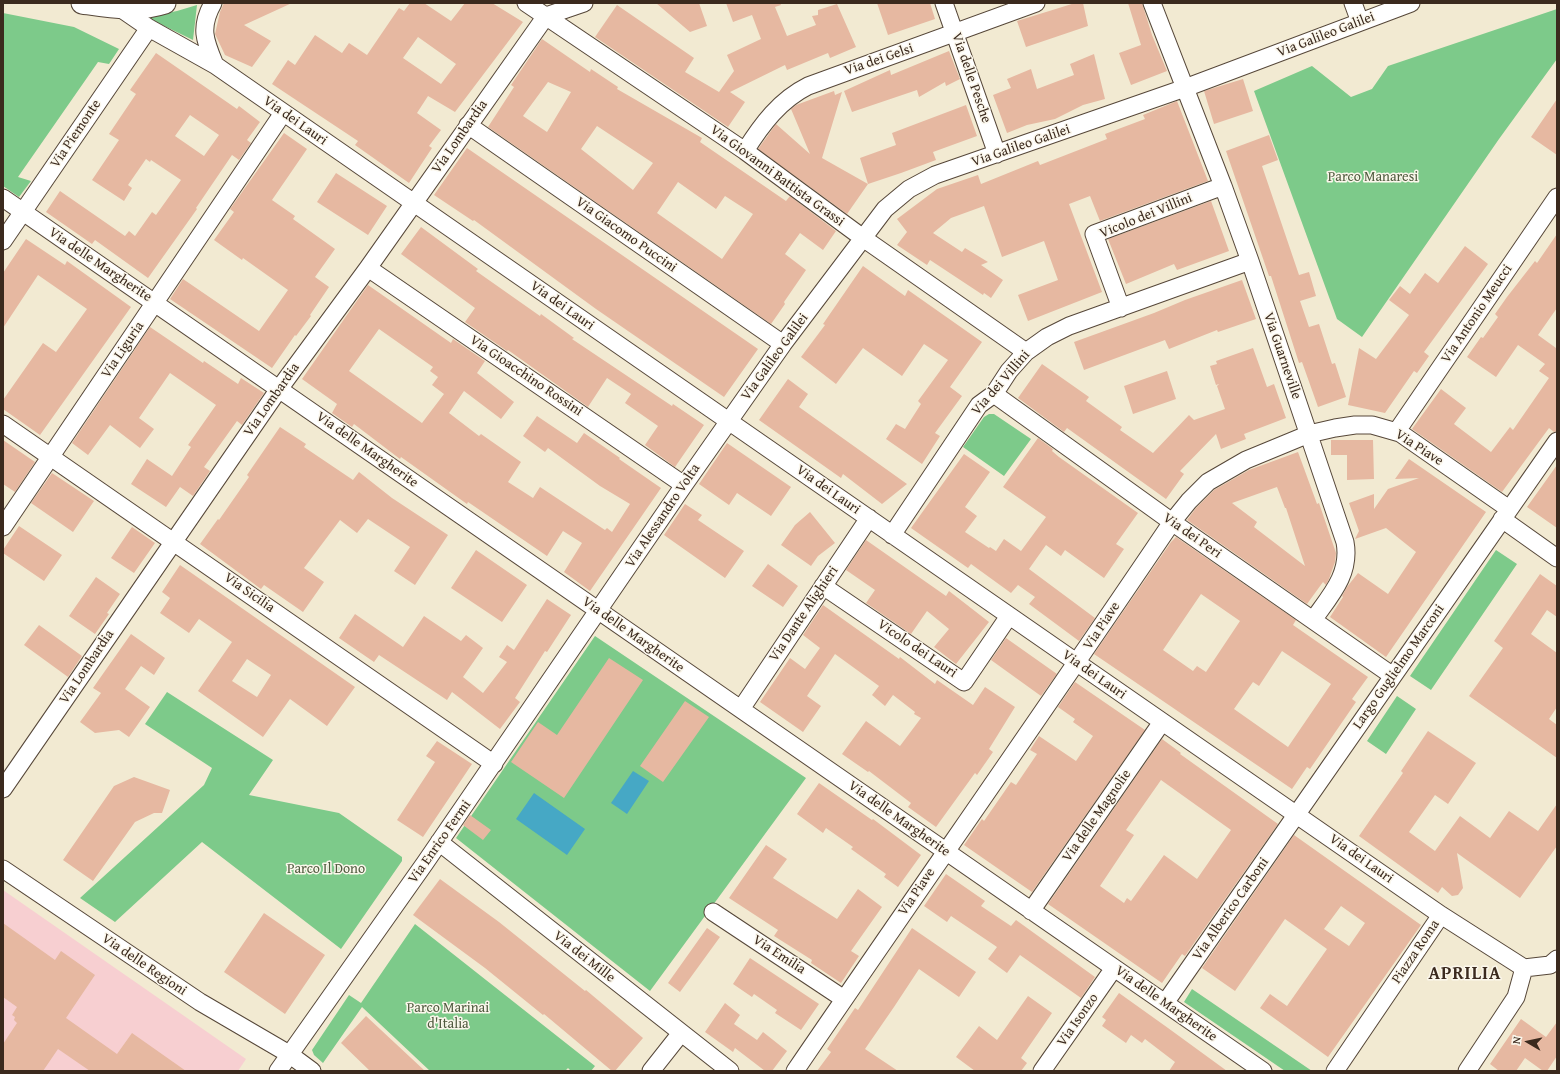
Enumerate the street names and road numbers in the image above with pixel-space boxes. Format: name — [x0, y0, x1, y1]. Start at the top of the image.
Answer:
street label: Via Galileo Galilei — [1275, 9, 1377, 61]
street label: Via delle Pesche — [948, 31, 994, 125]
street label: Via dei Gelsi — [842, 40, 916, 80]
street label: Via dei Lauri — [260, 93, 330, 149]
street label: Via Piemonte — [47, 97, 105, 171]
street label: Via Lombardia — [429, 97, 491, 177]
street label: Via Galileo Galilei — [969, 121, 1073, 171]
street label: Via Giovanni Battista Grassi — [707, 122, 847, 230]
street label: Vicolo dei Villini — [1097, 190, 1195, 242]
street label: Via Giacomo Puccini — [572, 194, 680, 276]
street label: Via delle Margherite — [45, 224, 155, 306]
street label: Via Antonio Meucci — [1438, 262, 1516, 366]
street label: Via dei Lauri — [527, 278, 597, 334]
street label: Via Galileo Galilei — [738, 310, 812, 404]
street label: Via Guarneville — [1259, 310, 1305, 402]
street label: Via Liguria — [98, 319, 148, 381]
street label: Via Gioacchino Rossini — [466, 332, 586, 420]
street label: Via dei Villini — [968, 347, 1034, 419]
street label: Via Lombardia — [241, 360, 303, 440]
street label: Via delle Margherite — [313, 408, 421, 492]
street label: Via Piave — [1392, 426, 1446, 470]
street label: Via Alessandro Volta — [622, 461, 704, 571]
street label: Via dei Lauri — [793, 462, 863, 518]
street label: Via dei Peri — [1159, 510, 1225, 562]
street label: Via Dante Alighieri — [766, 563, 842, 665]
street label: Via Sicilia — [220, 569, 278, 617]
street label: Via delle Margherite — [579, 593, 687, 677]
street label: Via Piave — [1080, 599, 1124, 653]
street label: Largo Guglielmo Marconi — [1350, 602, 1448, 732]
street label: Vicolo dei Lauri — [874, 616, 960, 682]
street label: Via Lombardia — [56, 627, 118, 707]
street label: Via dei Lauri — [1059, 647, 1129, 703]
street label: Via delle Magnolie — [1059, 767, 1135, 865]
street label: Via delle Margherite — [845, 777, 953, 861]
street label: Via Enrico Fermi — [405, 797, 475, 887]
street label: Via dei Lauri — [1326, 831, 1396, 887]
street label: Via Alberico Carboni — [1189, 854, 1273, 964]
street label: Via Piave — [895, 865, 939, 919]
street label: Piazza Roma — [1389, 917, 1443, 987]
street label: Via dei Mille — [550, 928, 618, 986]
street label: Via delle Regioni — [98, 930, 190, 1000]
street label: Via Emilia — [749, 932, 809, 978]
street label: Via delle Margherite — [1112, 962, 1220, 1046]
street label: Via Isonzo — [1054, 990, 1102, 1050]

